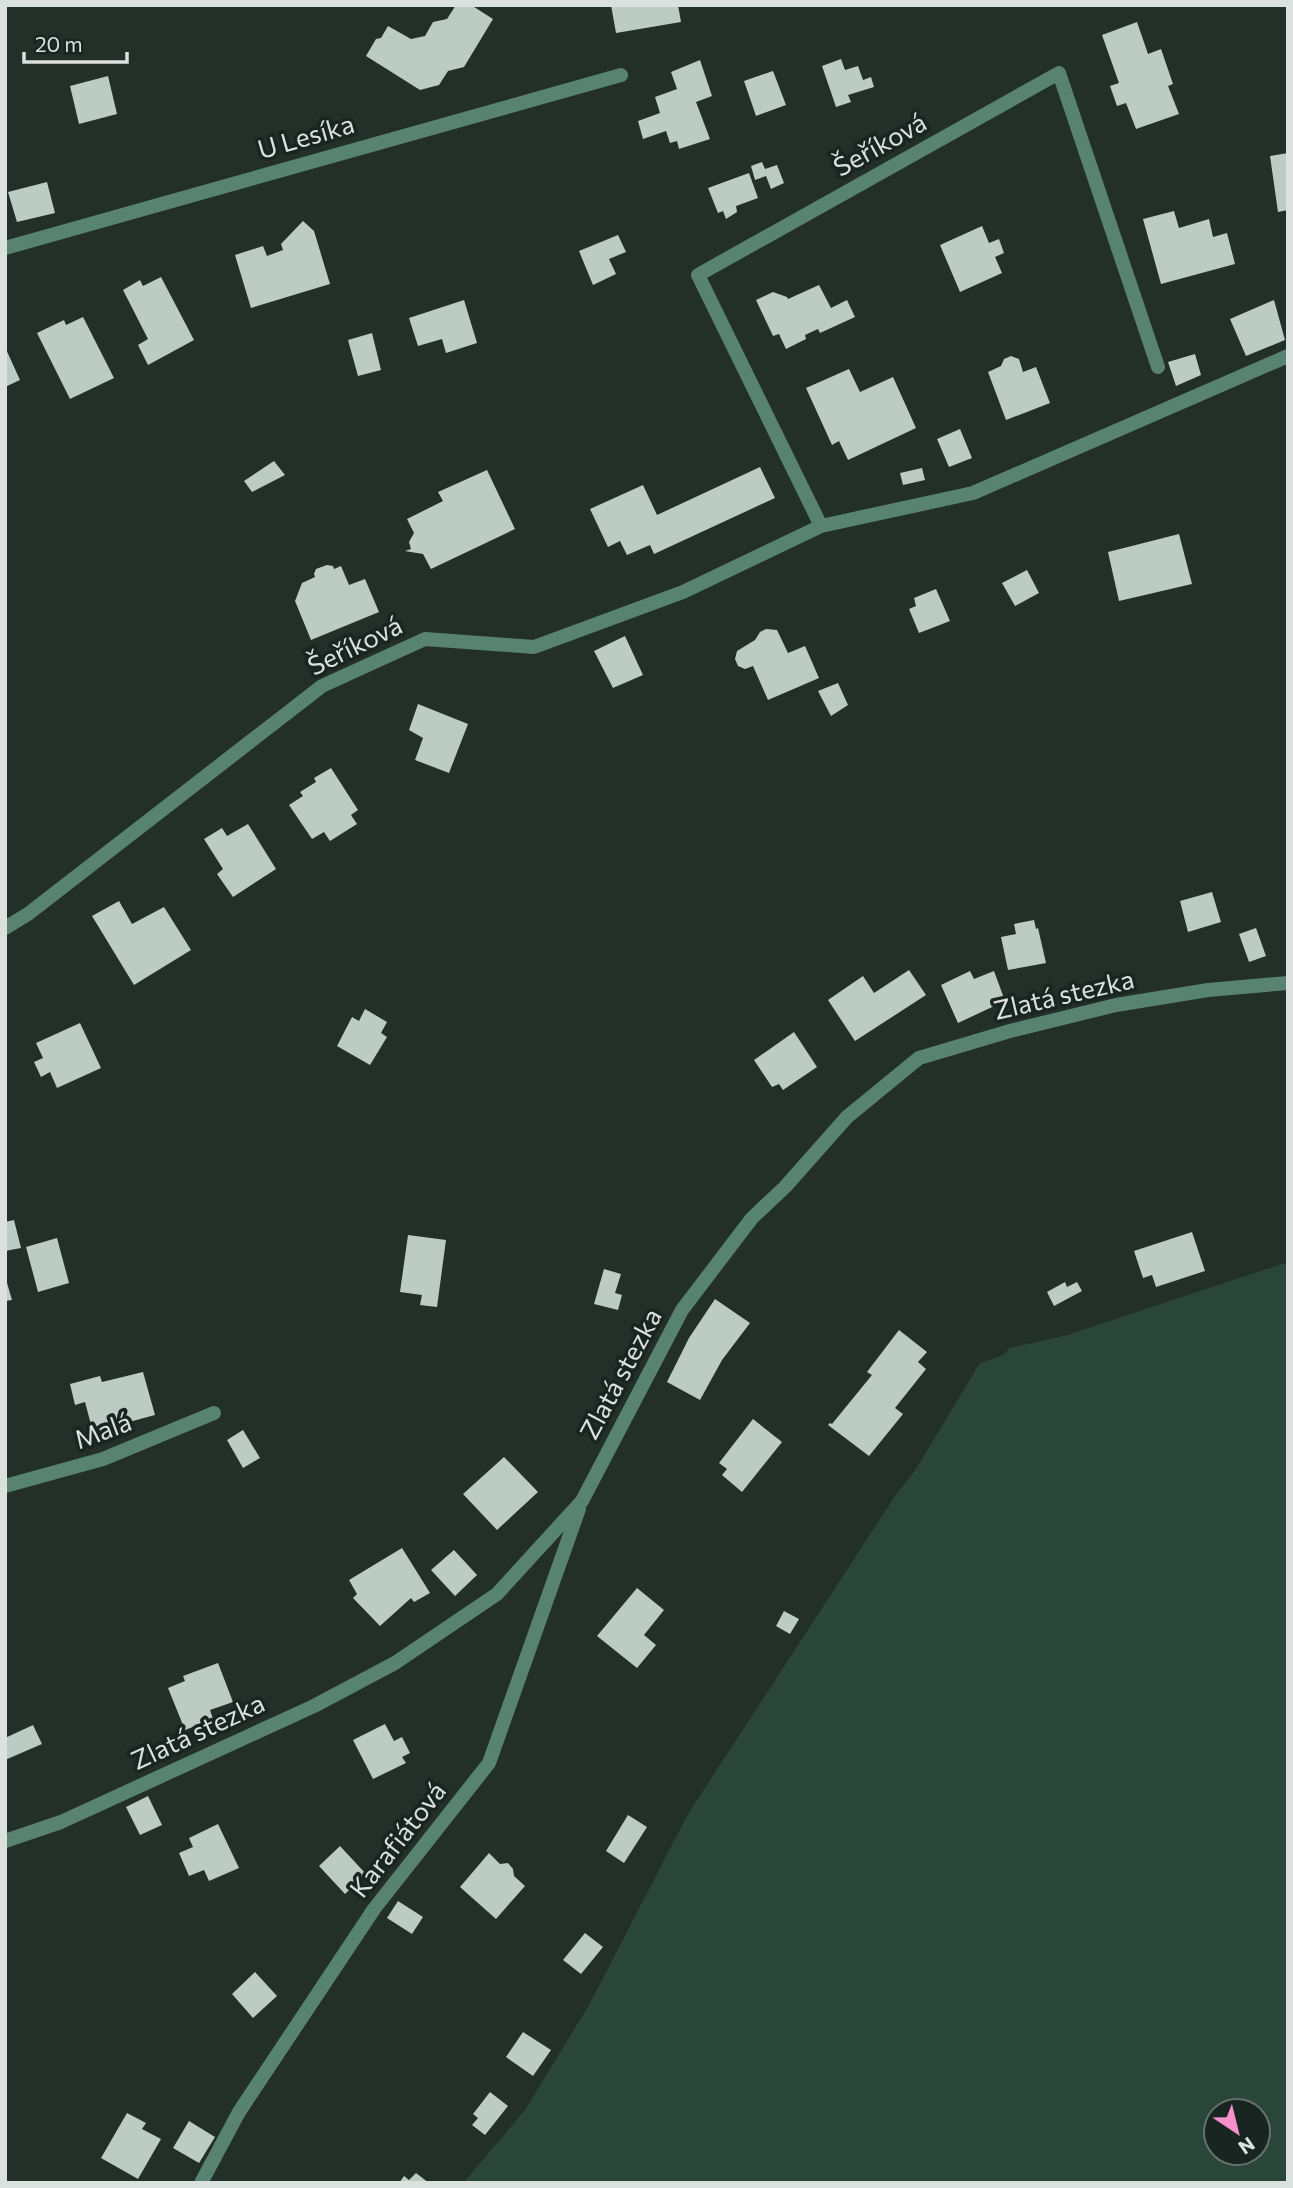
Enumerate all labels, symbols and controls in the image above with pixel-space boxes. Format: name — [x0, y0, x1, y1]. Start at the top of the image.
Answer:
scale bar — [24, 21, 128, 65]
text: 20 m — [35, 31, 83, 56]
street label: Šeříková — [827, 106, 931, 182]
street label: U Lesíka — [254, 107, 357, 164]
street label: Šeříková — [302, 609, 407, 681]
street label: Zlatá stezka — [990, 962, 1137, 1025]
street label: Zlatá stezka — [572, 1303, 667, 1444]
street label: Malá — [70, 1405, 135, 1454]
street label: Zlatá stezka — [126, 1686, 269, 1775]
street label: Karafiátová — [342, 1775, 451, 1903]
north arrow — [1202, 2097, 1272, 2167]
text: N — [1235, 2133, 1259, 2160]

